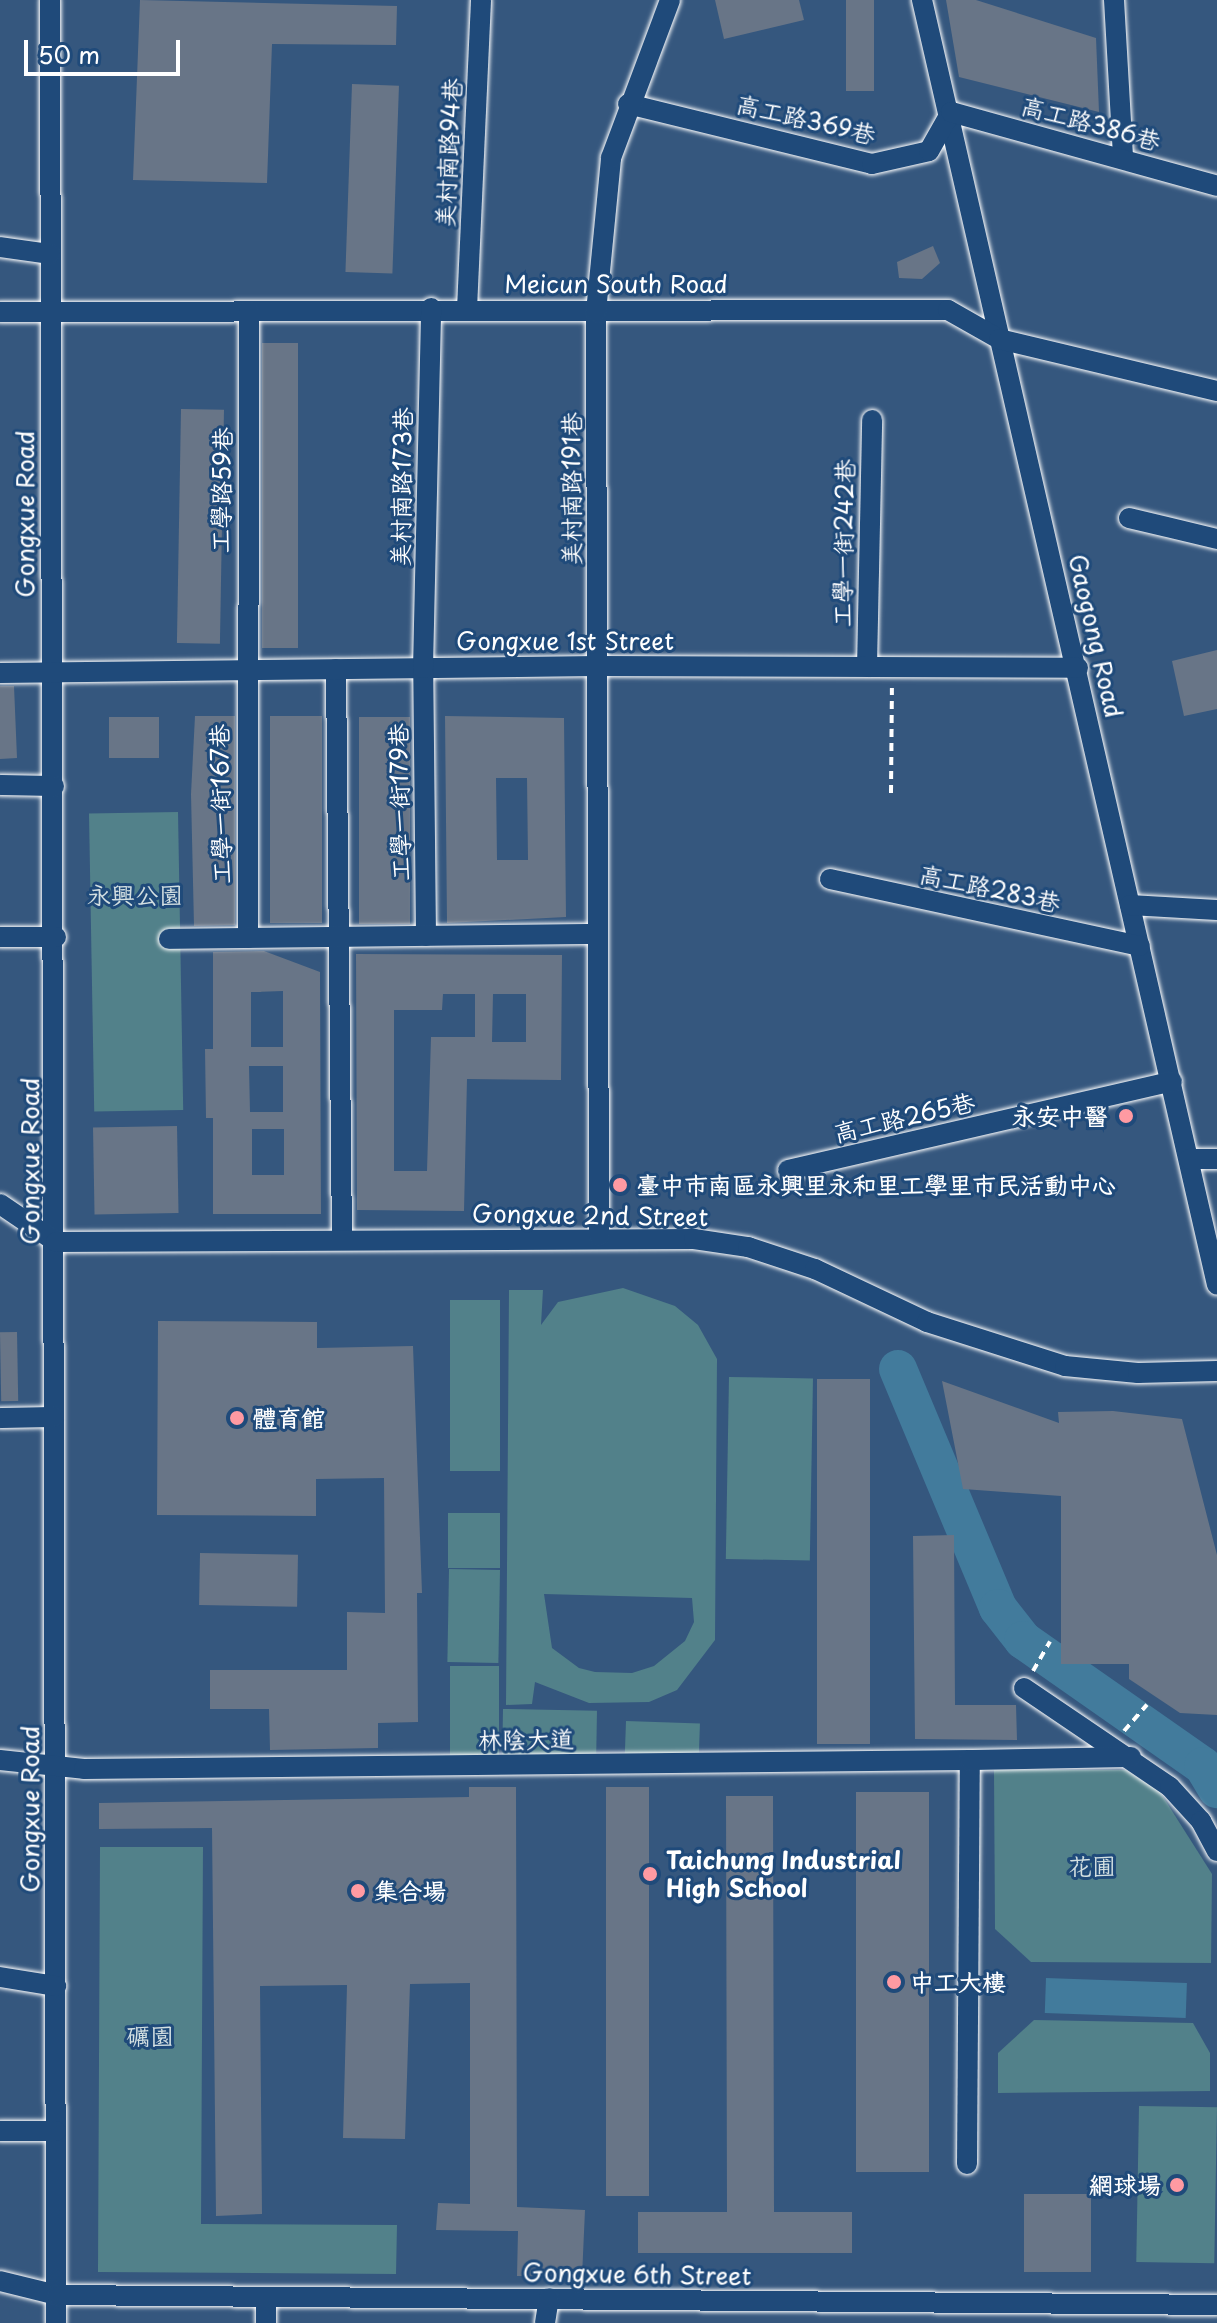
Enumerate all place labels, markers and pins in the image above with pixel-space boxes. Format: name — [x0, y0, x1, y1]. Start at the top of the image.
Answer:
place label: 永安中醫 — [1012, 1102, 1108, 1130]
marker: 永安中醫 — [1115, 1105, 1137, 1127]
place label: 臺中市南區永興里永和里工學里市民活動中心 — [636, 1171, 1116, 1199]
marker: 臺中市南區永興里永和里工學里市民活動中心 — [611, 1176, 629, 1194]
place label: 體育館 — [253, 1404, 325, 1432]
marker: 體育館 — [228, 1409, 246, 1427]
place label: Taichung Industrial High School — [666, 1846, 901, 1902]
marker: Taichung Industrial High School — [641, 1865, 659, 1883]
place label: 集合場 — [374, 1877, 446, 1905]
marker: 集合場 — [349, 1882, 367, 1900]
place label: 中工大樓 — [910, 1968, 1006, 1996]
marker: 中工大樓 — [885, 1973, 903, 1991]
place label: 網球場 — [1089, 2171, 1161, 2199]
marker: 網球場 — [1168, 2176, 1186, 2194]

